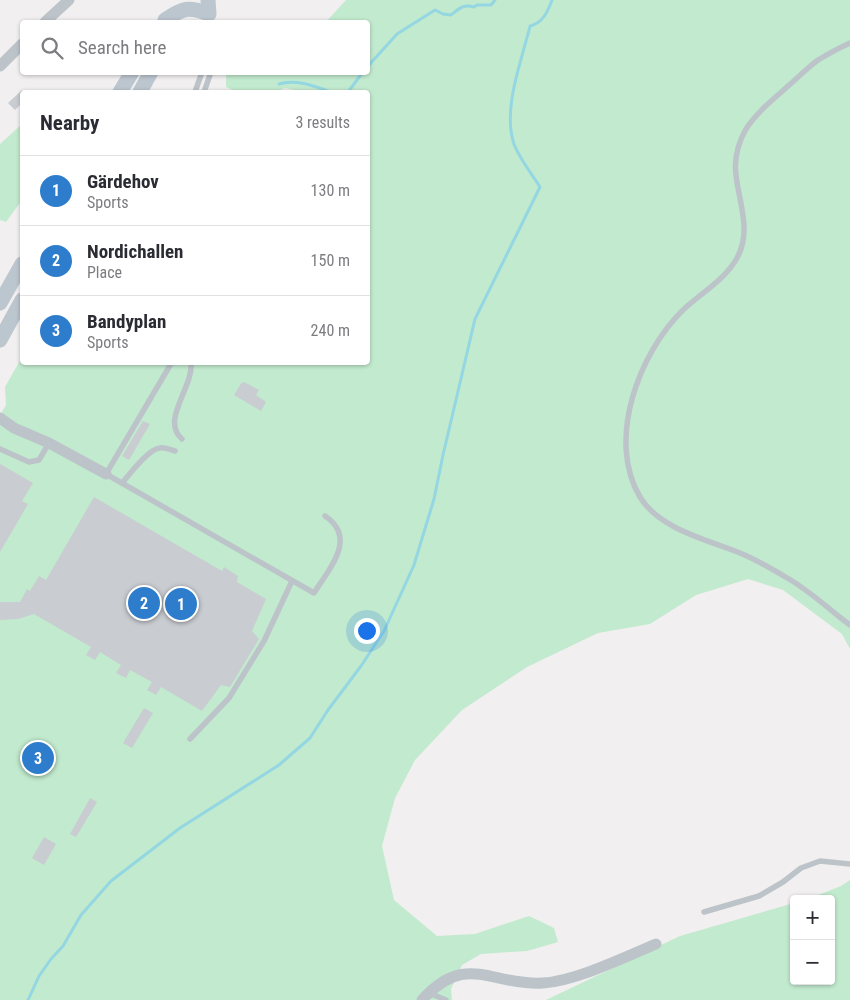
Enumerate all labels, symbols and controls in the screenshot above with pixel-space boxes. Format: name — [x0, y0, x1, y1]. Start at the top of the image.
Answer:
search box — [20, 20, 370, 75]
icon: search — [38, 34, 66, 62]
text: Search here — [78, 36, 166, 59]
text: Nearby — [40, 111, 99, 135]
text: 3 results — [295, 113, 350, 132]
text: Gärdehov — [87, 170, 159, 193]
text: 1 — [52, 181, 60, 200]
text: 130 m — [311, 181, 350, 200]
text: Sports — [87, 193, 129, 212]
text: Nordichallen — [87, 240, 183, 263]
text: 2 — [52, 251, 60, 270]
text: 150 m — [311, 251, 350, 270]
text: Place — [87, 263, 122, 282]
text: Bandyplan — [87, 310, 166, 333]
text: 3 — [52, 321, 60, 340]
text: 240 m — [311, 321, 350, 340]
text: Sports — [87, 333, 129, 352]
pin: 2 — [128, 584, 160, 622]
pin: 1 — [165, 585, 197, 623]
your location — [354, 618, 380, 644]
pin: 3 — [22, 739, 54, 777]
map controls — [790, 895, 835, 985]
button: + — [790, 895, 835, 940]
button: − — [790, 940, 835, 985]

